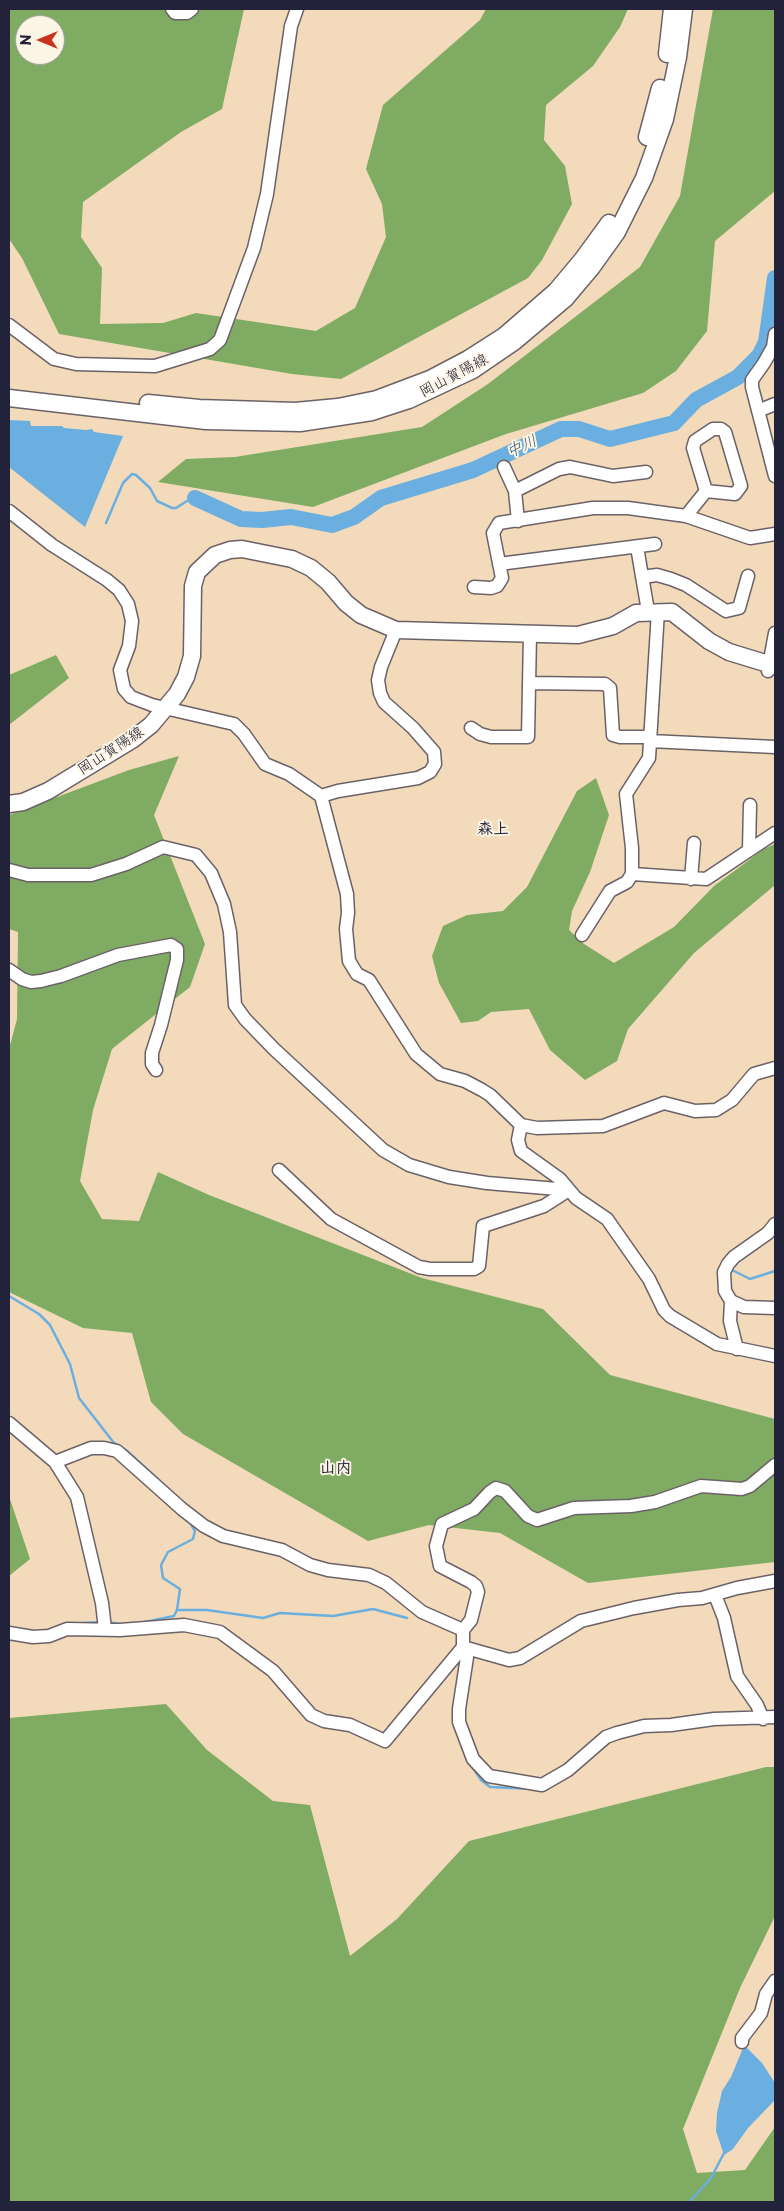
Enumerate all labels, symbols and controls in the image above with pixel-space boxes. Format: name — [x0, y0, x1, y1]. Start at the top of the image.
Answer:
north arrow — [15, 15, 65, 65]
text: N — [15, 34, 36, 46]
street label: 岡山賀陽線 — [417, 350, 491, 402]
water label: 中川 — [503, 432, 541, 462]
street label: 岡山賀陽線 — [75, 723, 147, 779]
district label: 森上 — [477, 820, 509, 840]
district label: 山内 — [320, 1459, 352, 1479]

